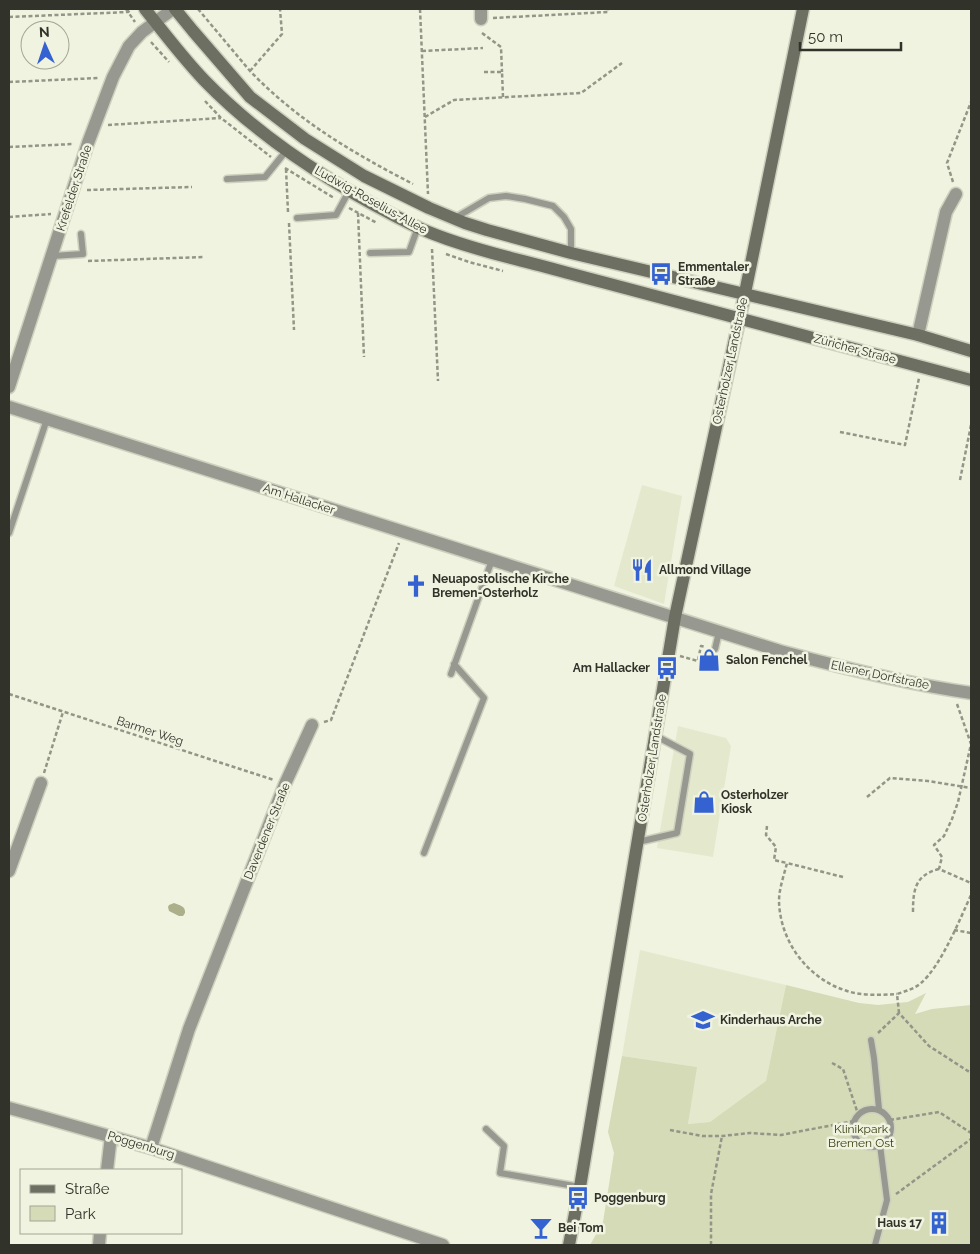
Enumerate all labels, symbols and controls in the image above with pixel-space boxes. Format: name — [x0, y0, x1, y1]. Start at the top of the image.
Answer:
north arrow — [20, 20, 70, 70]
scale bar — [800, 20, 901, 52]
text: N — [39, 24, 50, 40]
text: 50 m — [808, 28, 843, 46]
street label: Krefelder Straße — [53, 143, 95, 233]
street label: Ludwig-Roselius-Allee — [312, 163, 430, 237]
place label: Emmentaler Straße — [678, 260, 749, 288]
bus stop icon: Emmentaler Straße — [648, 261, 674, 287]
street label: Osterholzer Landstraße — [710, 296, 750, 426]
street label: Züricher Straße — [812, 331, 898, 367]
street label: Am Hallacker — [261, 481, 337, 517]
restaurant icon: Allmond Village — [629, 557, 655, 583]
place label: Allmond Village — [659, 563, 751, 577]
place label: Neuapostolische Kirche Bremen-Osterholz — [432, 572, 569, 600]
church icon: Neuapostolische Kirche Bremen-Osterholz — [403, 573, 429, 599]
shop icon: Salon Fenchel — [696, 647, 722, 673]
place label: Salon Fenchel — [726, 653, 808, 667]
bus stop icon: Am Hallacker — [654, 655, 680, 681]
street label: Ellener Dorfstraße — [830, 658, 930, 692]
place label: Am Hallacker — [573, 661, 650, 675]
street label: Osterholzer Landstraße — [635, 693, 669, 823]
street label: Barmer Weg — [115, 714, 185, 748]
street label: Daverdener Straße — [241, 780, 293, 882]
place label: Osterholzer Kiosk — [721, 788, 789, 816]
shop icon: Osterholzer Kiosk — [691, 789, 717, 815]
school or university icon: Kinderhaus Arche — [690, 1007, 716, 1033]
place label: Kinderhaus Arche — [720, 1013, 822, 1027]
park label: Klinikpark Bremen Ost — [828, 1122, 894, 1150]
street label: Poggenburg — [106, 1128, 176, 1162]
legend — [20, 1169, 182, 1234]
text: Straße — [65, 1180, 110, 1198]
bus stop icon: Poggenburg — [565, 1185, 591, 1211]
place label: Poggenburg — [594, 1191, 666, 1205]
text: Park — [65, 1205, 96, 1223]
building icon: Haus 17 — [926, 1210, 952, 1236]
bar icon: Bei Tom — [528, 1215, 554, 1241]
place label: Haus 17 — [877, 1216, 922, 1230]
place label: Bei Tom — [558, 1221, 604, 1235]

